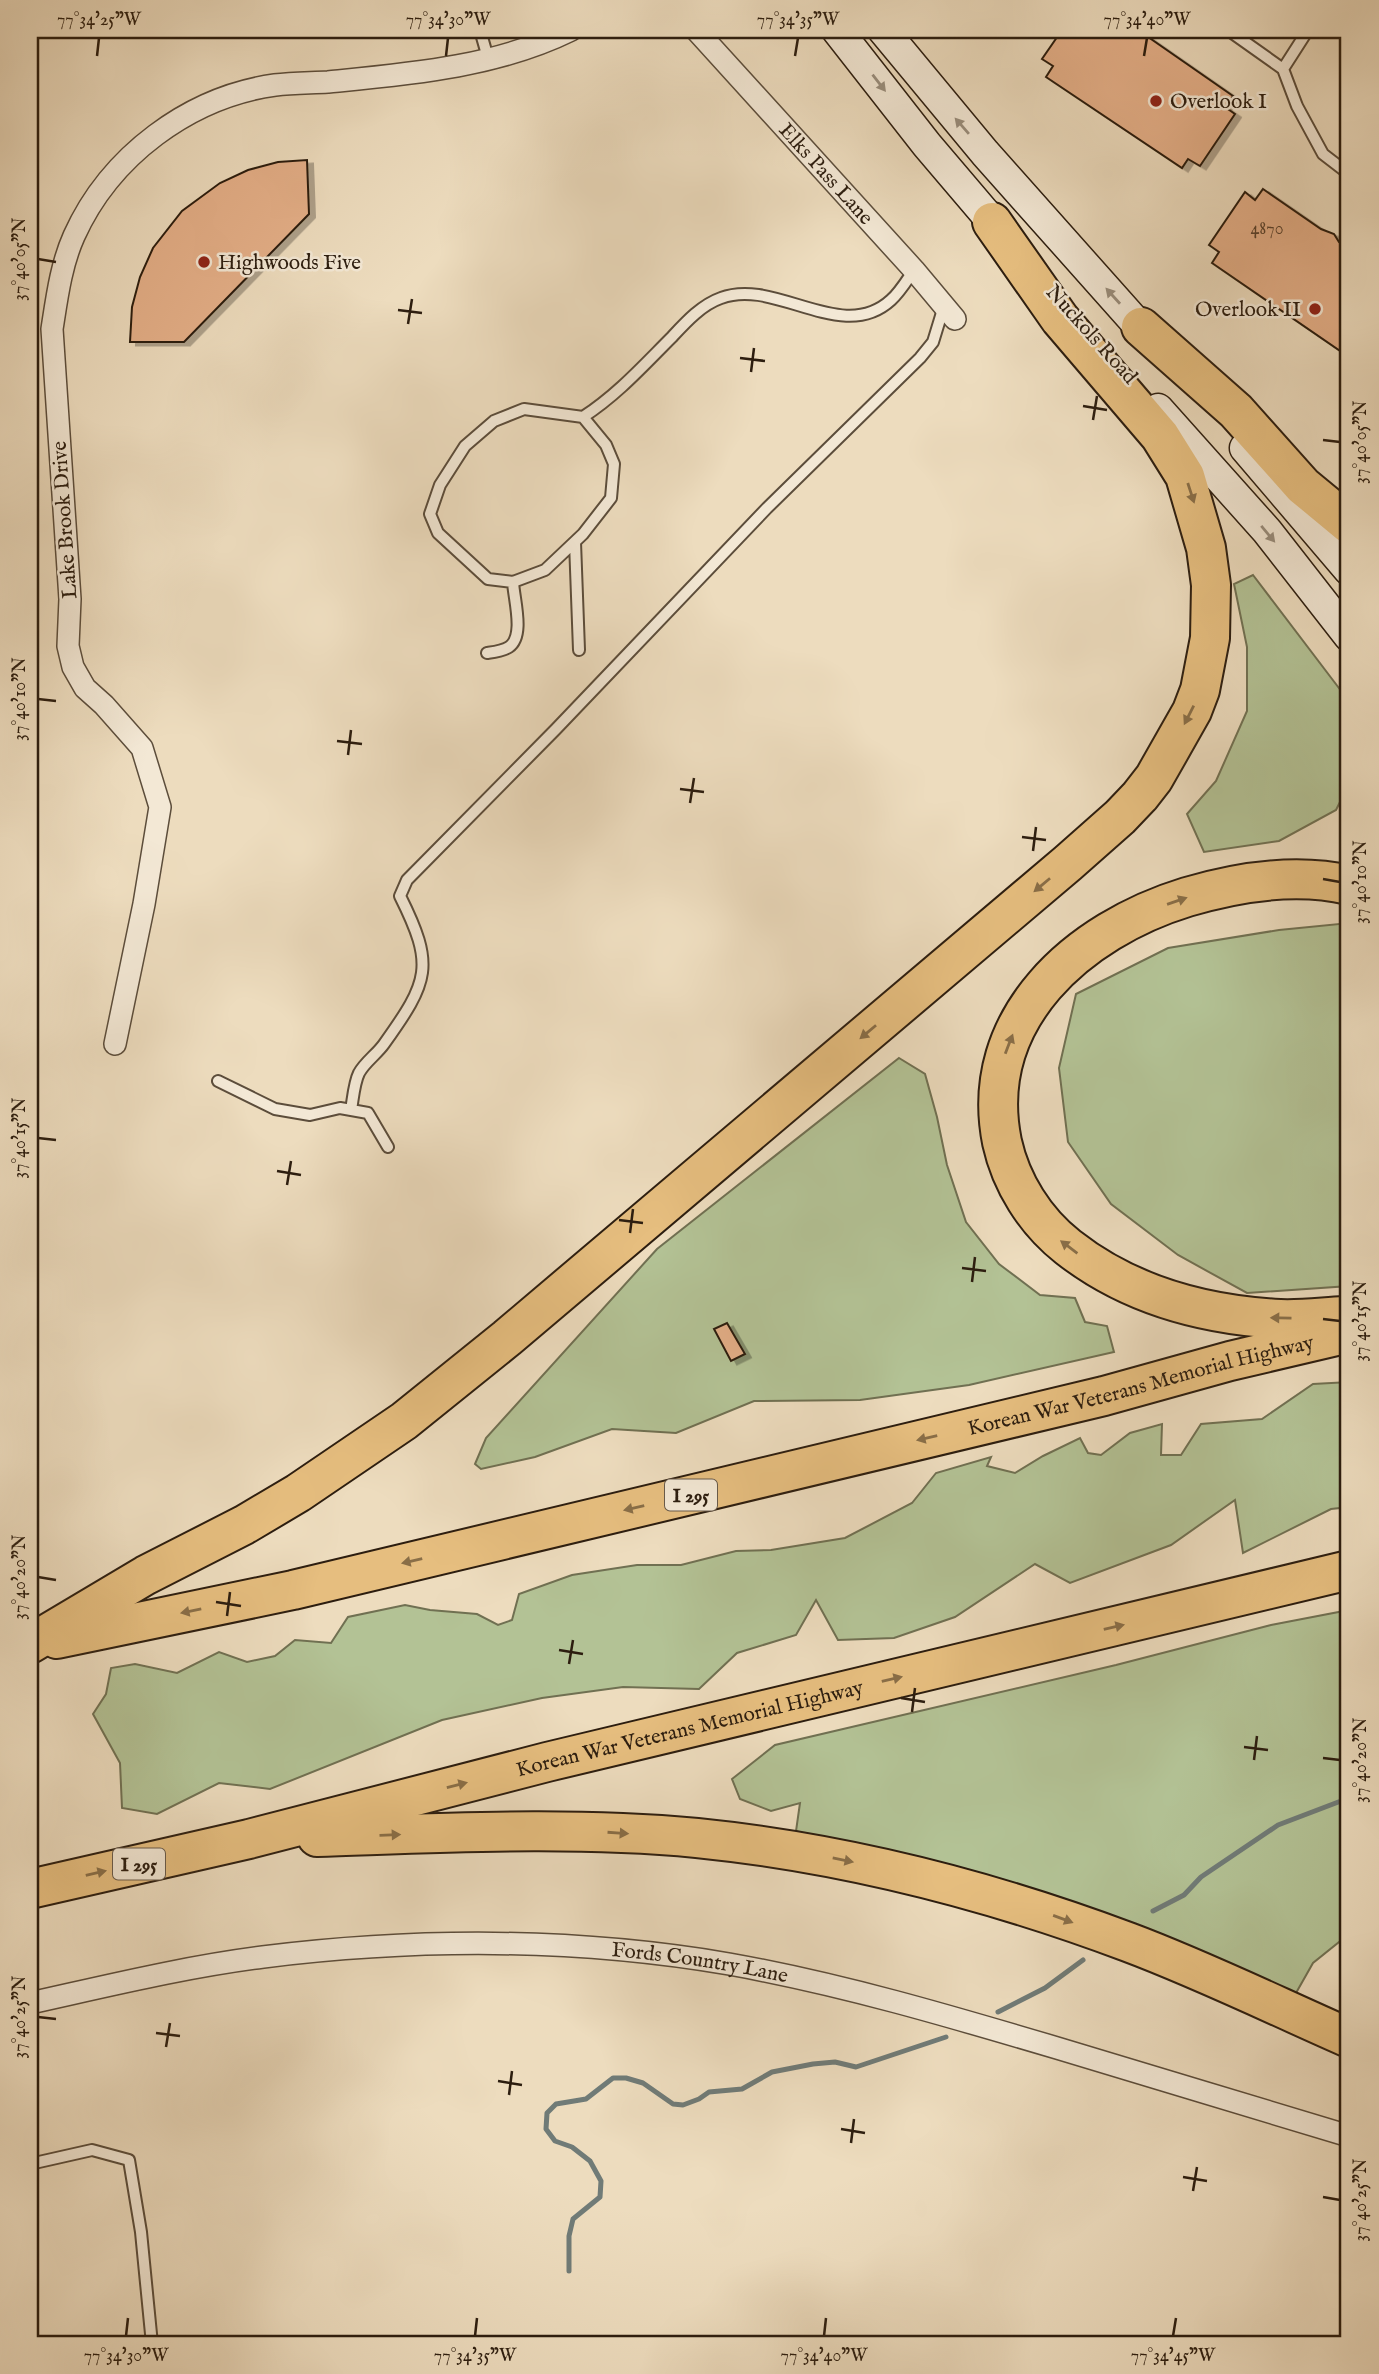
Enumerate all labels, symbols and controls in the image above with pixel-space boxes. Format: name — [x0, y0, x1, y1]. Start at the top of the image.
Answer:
text: 77°34'25"W — [57, 9, 142, 32]
text: 77°34'30"W — [406, 9, 491, 32]
text: 77°34'35"W — [757, 9, 840, 32]
text: 77°34'40"W — [1104, 9, 1191, 32]
one-way arrow — [872, 74, 887, 92]
place label: Overlook I — [1170, 89, 1267, 116]
marker: Overlook I — [1148, 93, 1164, 109]
one-way arrow — [955, 117, 970, 134]
street label: Elks Pass Lane — [772, 118, 879, 232]
text: 37°40'05"N — [9, 217, 32, 301]
house number: 4870 — [1250, 218, 1284, 241]
place label: Highwoods Five — [218, 250, 361, 277]
marker: Highwoods Five — [196, 254, 212, 270]
street label: Nuckols Road — [1039, 280, 1143, 391]
one-way arrow — [1105, 287, 1121, 305]
place label: Overlook II — [1195, 297, 1301, 324]
marker: Overlook II — [1307, 301, 1323, 317]
text: 37°40'05"N — [1350, 400, 1373, 484]
street label: Lake Brook Drive — [46, 440, 84, 600]
one-way arrow — [1186, 483, 1197, 504]
one-way arrow — [1260, 525, 1275, 542]
text: 37°40'10"N — [9, 657, 32, 741]
one-way arrow — [1184, 705, 1195, 725]
text: 37°40'10"N — [1350, 840, 1373, 924]
one-way arrow — [1033, 877, 1051, 892]
one-way arrow — [1166, 895, 1187, 906]
one-way arrow — [860, 1024, 878, 1039]
one-way arrow — [1004, 1034, 1015, 1055]
text: 37°40'15"N — [9, 1097, 32, 1179]
one-way arrow — [1061, 1240, 1079, 1255]
text: 37°40'15"N — [1350, 1280, 1373, 1362]
one-way arrow — [1270, 1313, 1292, 1324]
street label: Korean War Veterans Memorial Highway — [965, 1330, 1317, 1443]
one-way arrow — [915, 1433, 937, 1444]
road number: I 295 — [665, 1480, 717, 1511]
one-way arrow — [623, 1503, 645, 1514]
text: 37°40'20"N — [9, 1534, 32, 1620]
one-way arrow — [401, 1556, 423, 1567]
one-way arrow — [180, 1606, 202, 1617]
one-way arrow — [1103, 1621, 1125, 1632]
one-way arrow — [881, 1674, 903, 1685]
street label: Korean War Veterans Memorial Highway — [513, 1675, 867, 1784]
text: 37°40'20"N — [1350, 1717, 1373, 1803]
one-way arrow — [446, 1779, 468, 1790]
one-way arrow — [607, 1827, 629, 1838]
one-way arrow — [380, 1829, 402, 1841]
road number: I 295 — [113, 1848, 165, 1880]
one-way arrow — [832, 1855, 854, 1866]
one-way arrow — [85, 1868, 107, 1879]
one-way arrow — [1052, 1914, 1073, 1925]
street label: Fords Country Lane — [610, 1937, 791, 1990]
text: 37°40'25"N — [9, 1975, 32, 2058]
text: 37°40'25"N — [1350, 2158, 1373, 2241]
text: 77°34'30"W — [84, 2345, 169, 2368]
text: 77°34'35"W — [434, 2345, 517, 2368]
text: 77°34'40"W — [781, 2345, 868, 2368]
text: 77°34'45"W — [1131, 2345, 1216, 2368]

